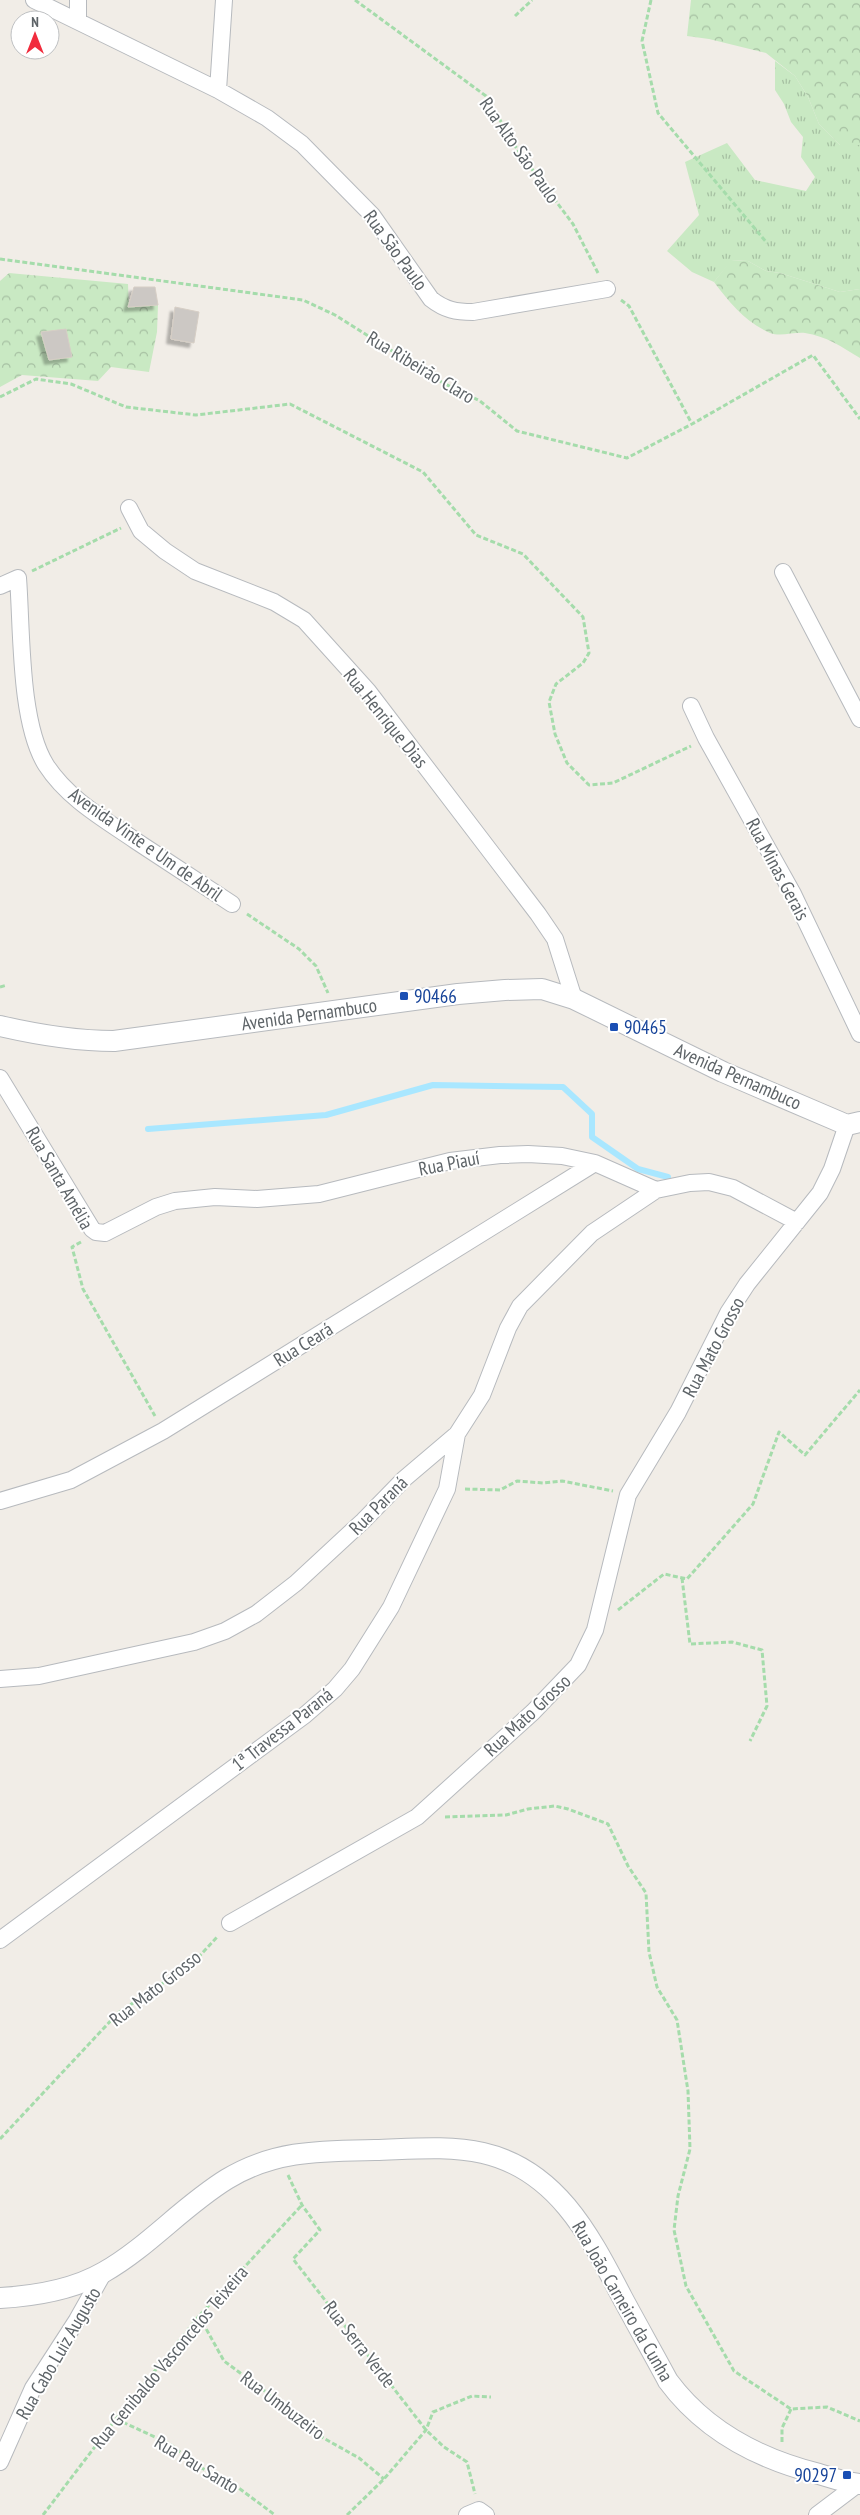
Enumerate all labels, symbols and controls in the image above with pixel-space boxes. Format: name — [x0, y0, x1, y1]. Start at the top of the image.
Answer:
north arrow — [10, 10, 60, 60]
text: N — [31, 13, 39, 31]
street label: Rua Alto São Paulo — [475, 92, 565, 208]
street label: Rua São Paulo — [359, 205, 433, 295]
street label: Rua Ribeirão Claro — [363, 325, 479, 409]
street label: Rua Henrique Dias — [339, 663, 433, 773]
street label: Avenida Vinte e Um de Abril — [64, 782, 228, 906]
street label: Rua Minas Gerais — [741, 814, 815, 924]
place label: 90466 — [414, 984, 457, 1008]
marker: 90466 — [398, 990, 410, 1002]
street label: Avenida Pernambuco — [240, 993, 378, 1035]
place label: 90465 — [624, 1015, 667, 1039]
marker: 90465 — [608, 1021, 620, 1033]
street label: Avenida Pernambuco — [671, 1037, 805, 1115]
street label: Rua Santa Amélia — [21, 1122, 99, 1234]
street label: Rua Piauí — [416, 1145, 482, 1181]
street label: Rua Mato Grosso — [677, 1293, 749, 1401]
street label: Rua Ceará — [269, 1316, 337, 1372]
street label: Rua Paraná — [344, 1471, 412, 1539]
street label: Rua Mato Grosso — [479, 1669, 575, 1761]
street label: 1ª Travessa Paraná — [227, 1682, 337, 1776]
street label: Rua Mato Grosso — [104, 1945, 206, 2031]
street label: Rua João Carneiro da Cunha — [567, 2216, 679, 2386]
street label: Rua Genibaldo Vasconcelos Teixeira — [85, 2261, 253, 2453]
street label: Rua Cabo Luiz Augusto — [10, 2283, 106, 2423]
street label: Rua Serra Verde — [319, 2296, 401, 2392]
street label: Rua Umbuzeiro — [236, 2365, 330, 2445]
street label: Rua Pau Santo — [150, 2429, 244, 2499]
place label: 90297 — [794, 2463, 837, 2487]
marker: 90297 — [841, 2469, 853, 2481]

